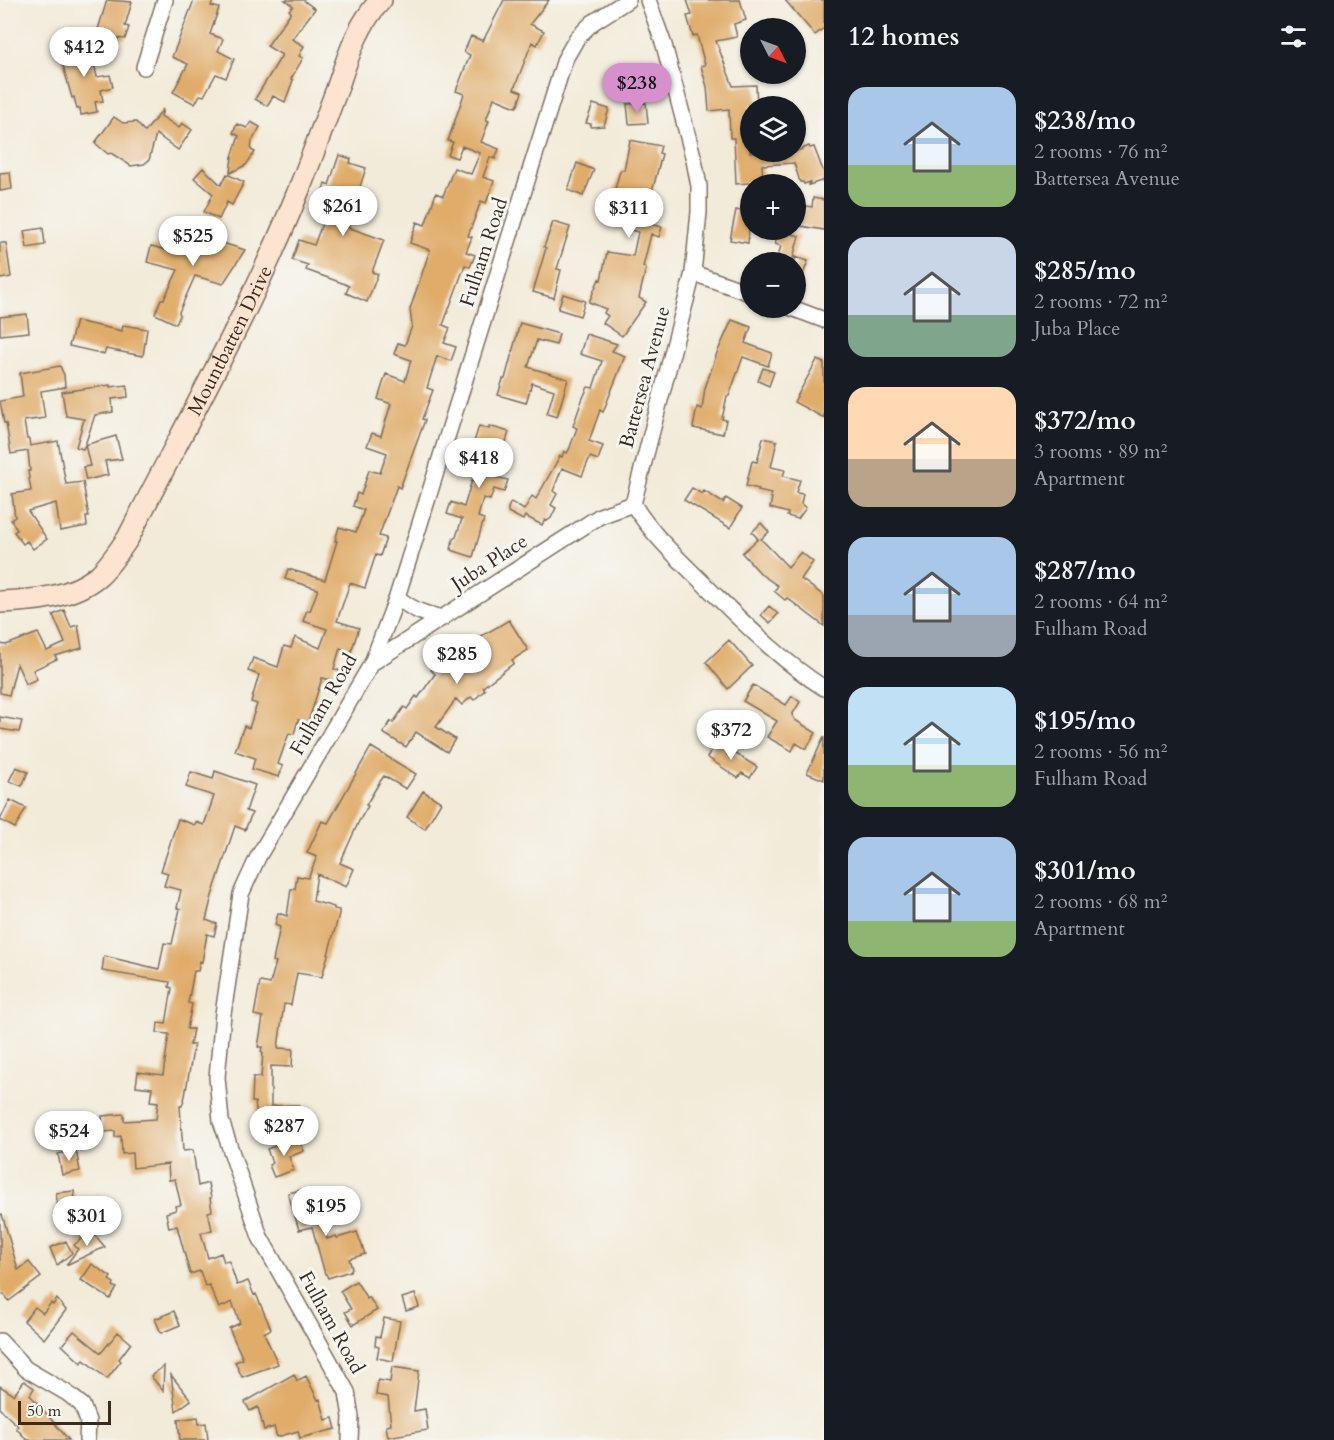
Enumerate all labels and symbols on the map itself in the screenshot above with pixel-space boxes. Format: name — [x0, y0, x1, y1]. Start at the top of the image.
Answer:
north arrow — [740, 18, 806, 84]
pin: $412 — [48, 27, 120, 78]
pin: $238 — [601, 63, 673, 114]
pin: $261 — [307, 186, 379, 237]
pin: $311 — [593, 188, 665, 239]
street label: Fulham Road — [453, 194, 514, 310]
pin: $525 — [157, 216, 229, 267]
street label: Mountbatten Drive — [181, 261, 279, 420]
street label: Battersea Avenue — [613, 303, 676, 451]
pin: $418 — [443, 438, 515, 489]
street label: Juba Place — [443, 528, 533, 599]
pin: $285 — [421, 634, 493, 685]
street label: Fulham Road — [283, 648, 364, 760]
pin: $372 — [695, 710, 767, 761]
pin: $287 — [248, 1106, 320, 1157]
pin: $524 — [33, 1111, 105, 1162]
pin: $195 — [290, 1186, 362, 1237]
pin: $301 — [51, 1196, 123, 1247]
street label: Fulham Road — [292, 1266, 371, 1379]
scale bar — [18, 1398, 111, 1426]

